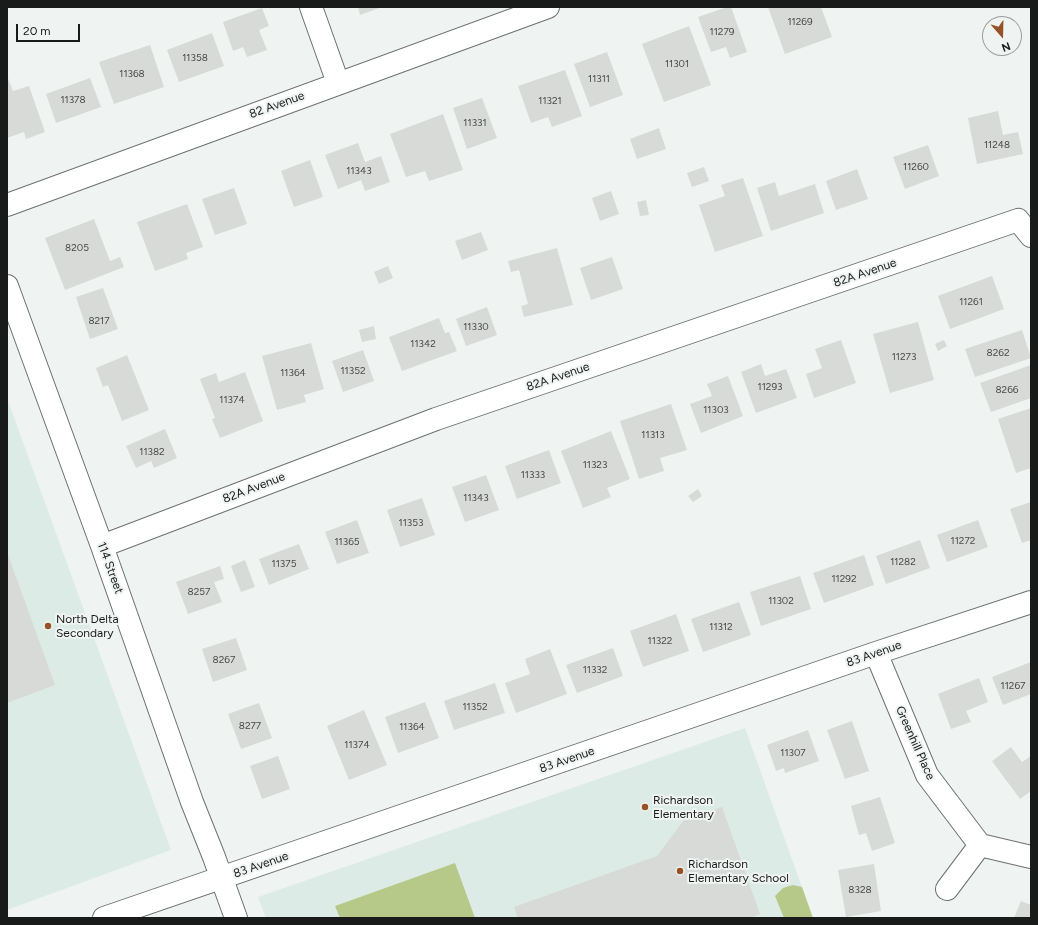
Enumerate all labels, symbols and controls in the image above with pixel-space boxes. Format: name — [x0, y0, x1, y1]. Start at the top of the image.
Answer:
scale bar — [18, 16, 82, 42]
house number: 11269 — [787, 16, 813, 28]
north arrow — [982, 16, 1022, 56]
text: 20 m — [23, 24, 51, 38]
house number: 11279 — [710, 26, 734, 38]
text: N — [1000, 39, 1012, 54]
house number: 11358 — [182, 52, 208, 64]
house number: 11301 — [665, 58, 689, 70]
house number: 11368 — [119, 68, 145, 80]
house number: 11311 — [588, 73, 610, 85]
street label: 82 Avenue — [247, 88, 307, 122]
house number: 11378 — [60, 94, 86, 106]
house number: 11321 — [538, 95, 562, 107]
house number: 11331 — [463, 117, 487, 129]
house number: 11248 — [984, 139, 1010, 151]
house number: 11260 — [903, 161, 929, 173]
house number: 11343 — [346, 165, 372, 177]
house number: 8205 — [65, 242, 89, 254]
street label: 82A Avenue — [832, 255, 898, 291]
house number: 11261 — [959, 296, 983, 308]
house number: 8217 — [88, 315, 110, 327]
house number: 11330 — [463, 321, 489, 333]
house number: 11342 — [410, 338, 436, 350]
house number: 8262 — [987, 347, 1009, 359]
house number: 11273 — [892, 351, 916, 363]
street label: 82A Avenue — [525, 359, 591, 395]
house number: 11352 — [340, 365, 366, 377]
house number: 11364 — [280, 367, 306, 379]
house number: 11293 — [758, 381, 782, 393]
house number: 8266 — [995, 384, 1019, 396]
house number: 11374 — [219, 394, 245, 406]
house number: 11303 — [703, 404, 729, 416]
house number: 11313 — [641, 429, 665, 441]
house number: 11382 — [139, 446, 165, 458]
house number: 11323 — [583, 459, 607, 471]
street label: 82A Avenue — [221, 469, 287, 507]
house number: 11333 — [521, 469, 545, 481]
house number: 11343 — [463, 492, 489, 504]
house number: 11353 — [399, 517, 423, 529]
house number: 11272 — [951, 535, 975, 547]
house number: 11365 — [334, 536, 360, 548]
street label: 114 Street — [94, 540, 126, 596]
house number: 11282 — [890, 556, 916, 568]
house number: 11375 — [272, 558, 296, 570]
house number: 11292 — [831, 573, 857, 585]
house number: 8257 — [188, 586, 210, 598]
house number: 11302 — [768, 595, 794, 607]
place label: North Delta Secondary — [56, 612, 119, 640]
marker: North Delta Secondary — [43, 621, 53, 631]
house number: 11312 — [709, 621, 733, 633]
house number: 11322 — [648, 635, 672, 647]
street label: 83 Avenue — [845, 638, 903, 670]
house number: 8267 — [213, 654, 235, 666]
house number: 11332 — [583, 664, 607, 676]
house number: 11267 — [1001, 680, 1025, 692]
house number: 11352 — [462, 701, 488, 713]
street label: Greenhill Place — [892, 704, 938, 782]
house number: 8277 — [239, 720, 261, 732]
house number: 11364 — [399, 721, 425, 733]
house number: 11374 — [344, 739, 370, 751]
street label: 83 Avenue — [538, 744, 596, 776]
house number: 11307 — [780, 747, 806, 759]
place label: Richardson Elementary — [653, 793, 714, 821]
marker: Richardson Elementary — [640, 802, 650, 812]
street label: 83 Avenue — [232, 849, 290, 881]
place label: Richardson Elementary School — [688, 857, 789, 885]
marker: Richardson Elementary School — [675, 866, 685, 876]
house number: 8328 — [848, 884, 872, 896]

